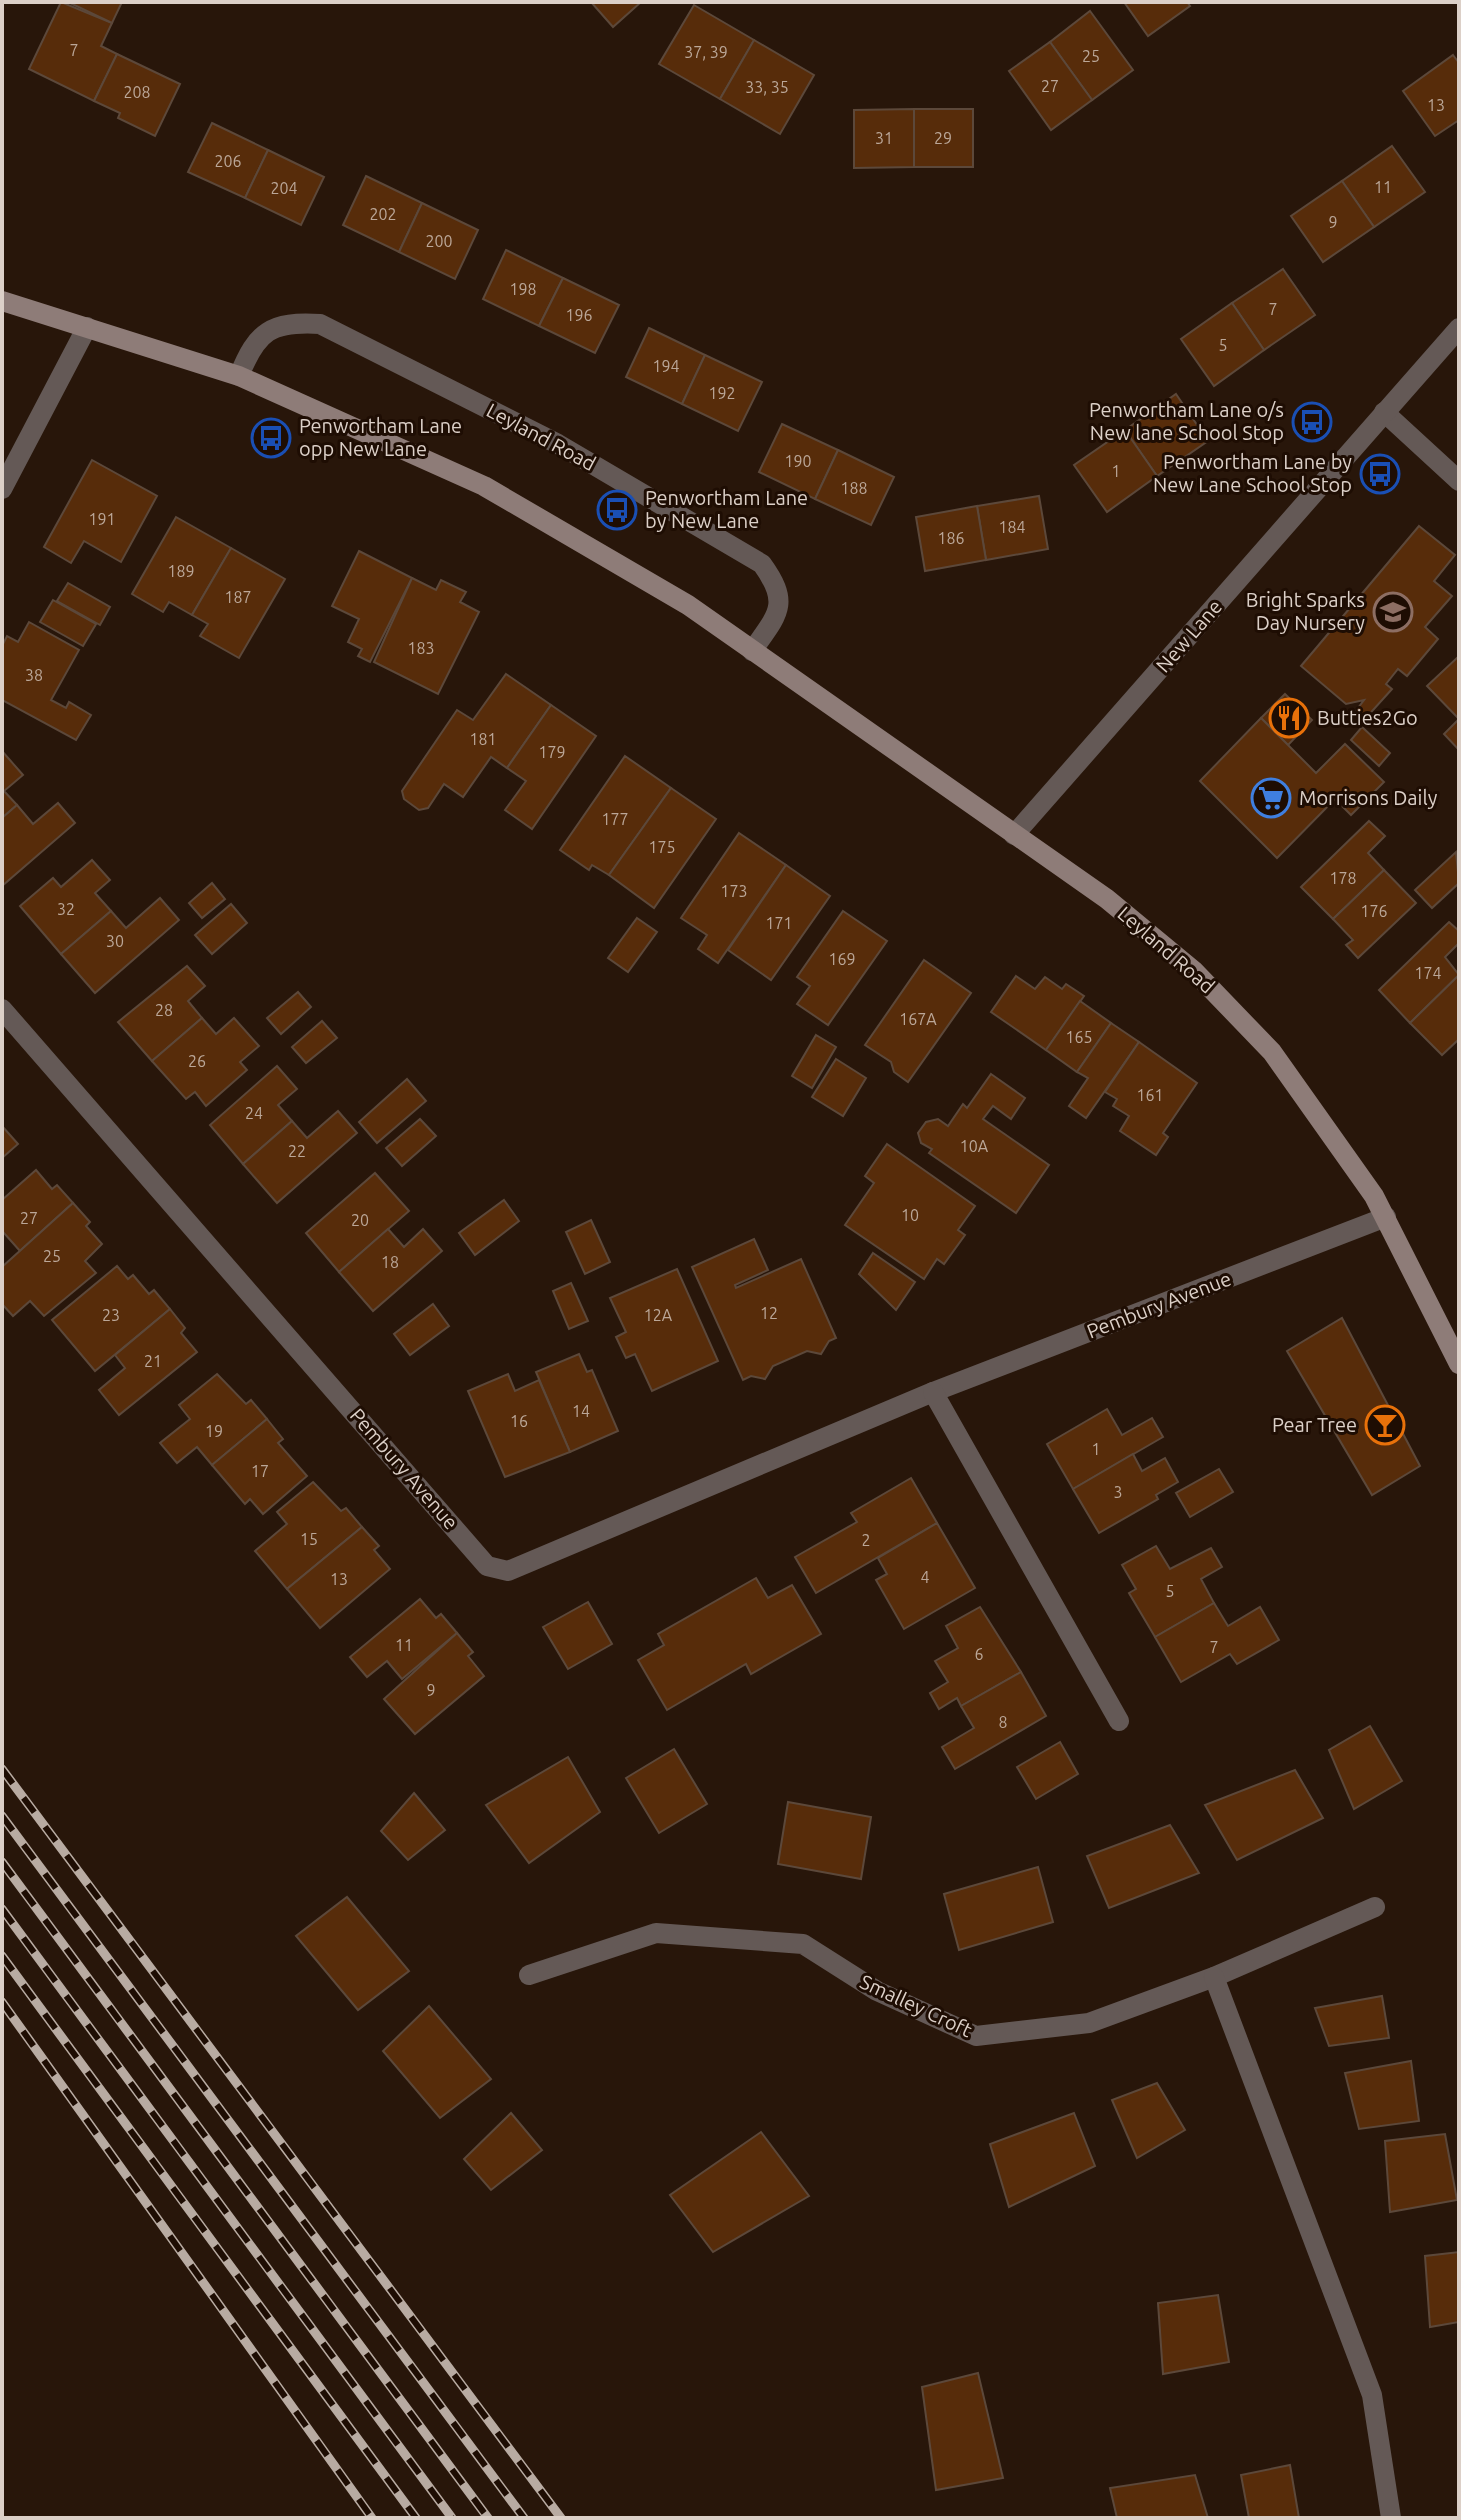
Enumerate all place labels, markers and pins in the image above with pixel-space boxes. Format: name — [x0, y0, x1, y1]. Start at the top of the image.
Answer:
place label: Penwortham Lane o/s New lane School Stop — [1089, 398, 1284, 444]
bus stop icon: Penwortham Lane o/s New lane School Stop — [1291, 401, 1333, 443]
place label: Penwortham Lane opp New Lane — [299, 414, 462, 460]
bus stop icon: Penwortham Lane opp New Lane — [250, 417, 292, 459]
place label: Penwortham Lane by New Lane School Stop — [1153, 450, 1352, 496]
bus stop icon: Penwortham Lane by New Lane School Stop — [1359, 453, 1401, 495]
place label: Penwortham Lane by New Lane — [645, 486, 808, 532]
bus stop icon: Penwortham Lane by New Lane — [596, 489, 638, 531]
place label: Bright Sparks Day Nursery — [1246, 588, 1365, 634]
school or university icon: Bright Sparks Day Nursery — [1372, 591, 1414, 633]
restaurant icon: Butties2Go — [1268, 697, 1310, 739]
place label: Butties2Go — [1317, 706, 1418, 729]
supermarket icon: Morrisons Daily — [1250, 777, 1292, 819]
place label: Morrisons Daily — [1299, 786, 1438, 809]
bar icon: Pear Tree — [1364, 1404, 1406, 1446]
place label: Pear Tree — [1272, 1413, 1357, 1436]

